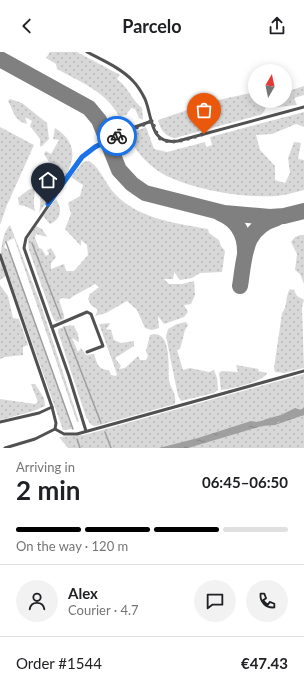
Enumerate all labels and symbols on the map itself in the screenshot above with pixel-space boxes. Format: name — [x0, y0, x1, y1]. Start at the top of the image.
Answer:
north arrow — [248, 64, 292, 108]
pin — [187, 93, 221, 134]
courier — [97, 116, 137, 156]
pin — [31, 163, 65, 204]

